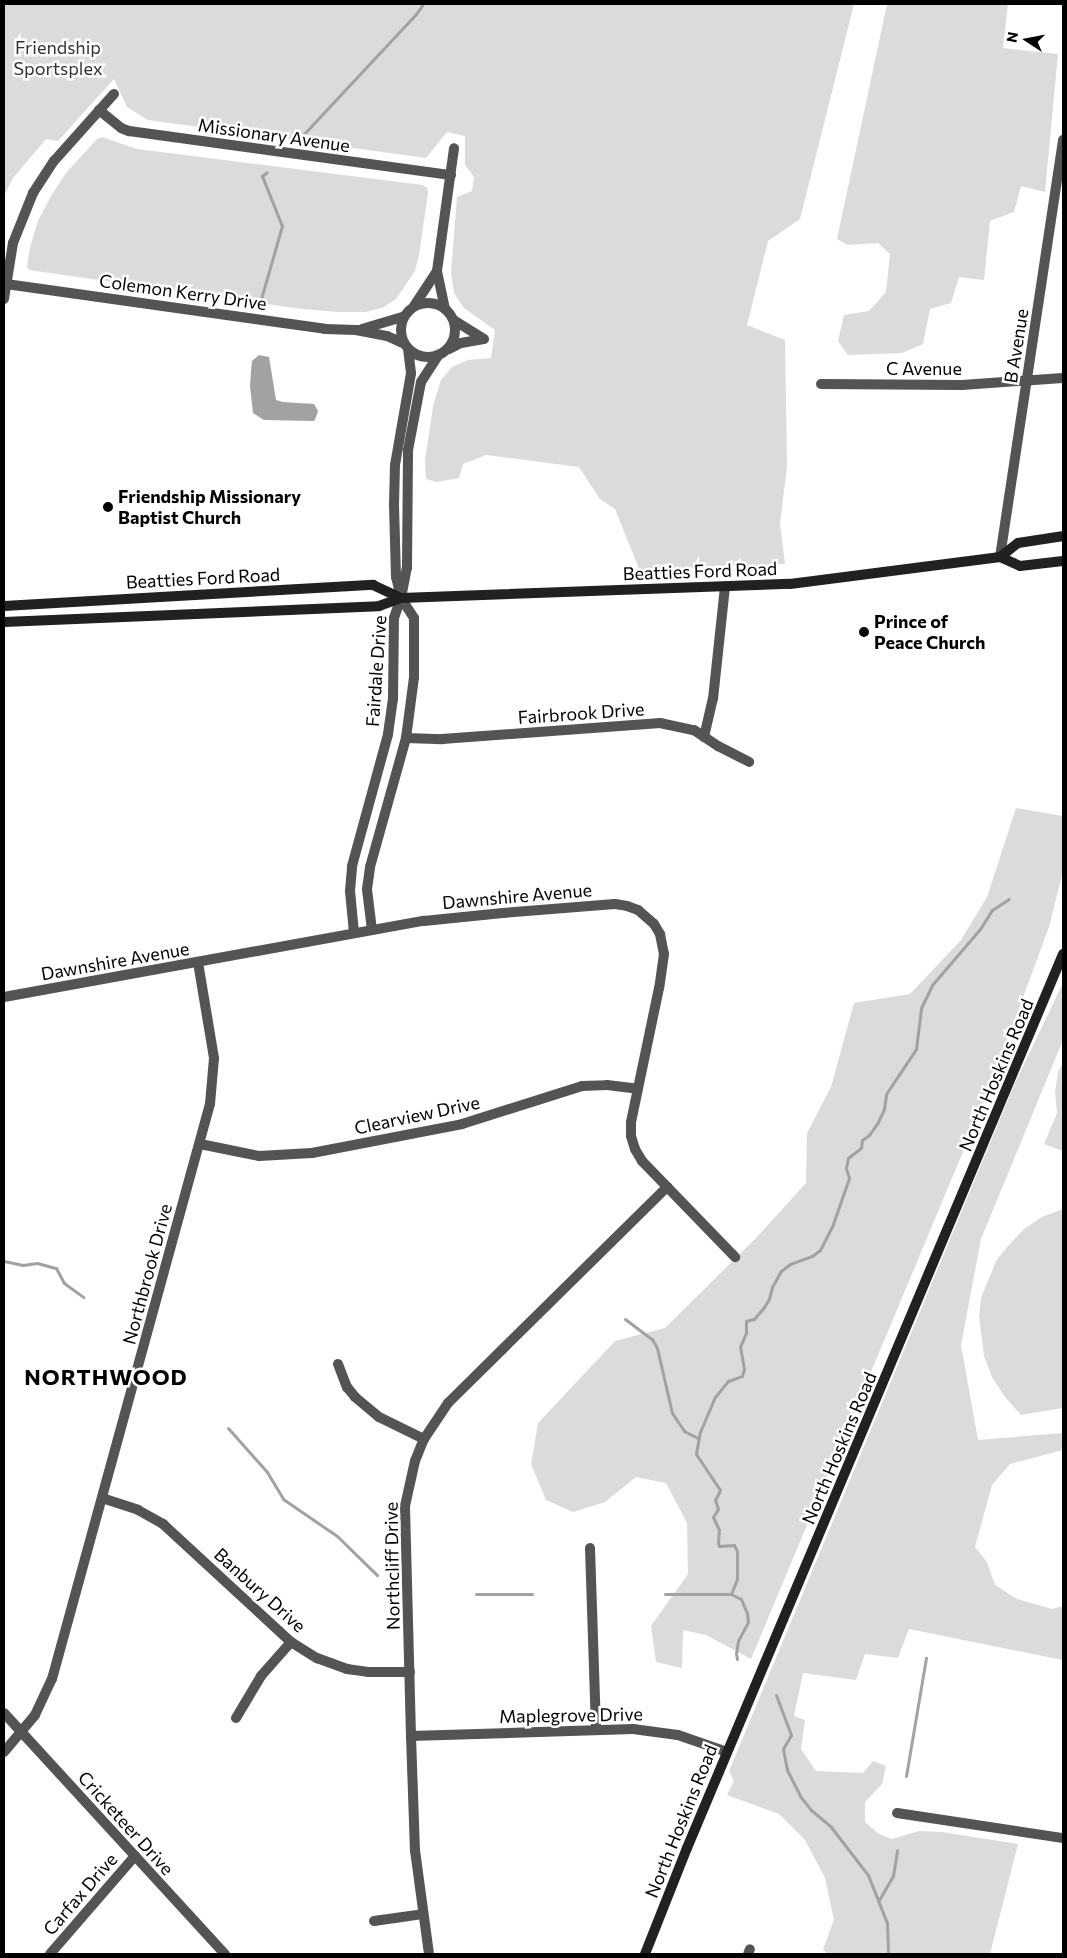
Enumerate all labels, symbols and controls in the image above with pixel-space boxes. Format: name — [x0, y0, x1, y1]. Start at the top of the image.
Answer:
north arrow — [1002, 15, 1052, 65]
text: N — [1002, 30, 1021, 44]
park label: Friendship Sportsplex — [13, 37, 103, 80]
street label: Missionary Avenue — [197, 114, 351, 156]
street label: Colemon Kerry Drive — [98, 270, 268, 314]
street label: B Avenue — [999, 307, 1033, 385]
street label: C Avenue — [886, 357, 962, 379]
place label: Friendship Missionary Baptist Church — [118, 486, 301, 528]
marker: Friendship Missionary Baptist Church — [102, 501, 114, 513]
street label: Beatties Ford Road — [622, 558, 778, 584]
street label: Beatties Ford Road — [125, 563, 281, 593]
place label: Prince of Peace Church — [874, 611, 985, 654]
street label: Fairdale Drive — [361, 615, 391, 727]
marker: Prince of Peace Church — [858, 626, 870, 638]
street label: Fairbrook Drive — [517, 698, 645, 728]
street label: Dawnshire Avenue — [441, 879, 593, 913]
street label: Dawnshire Avenue — [39, 937, 191, 985]
street label: North Hoskins Road — [954, 996, 1038, 1154]
street label: Clearview Drive — [352, 1091, 482, 1139]
street label: Northbrook Drive — [118, 1201, 176, 1347]
district label: NORTHWOOD — [23, 1364, 189, 1390]
street label: North Hoskins Road — [797, 1369, 881, 1527]
street label: Northcliff Drive — [380, 1502, 404, 1630]
street label: Banbury Drive — [210, 1543, 310, 1637]
street label: Maplegrove Drive — [499, 1703, 643, 1727]
street label: North Hoskins Road — [640, 1741, 722, 1901]
street label: Cricketeer Drive — [74, 1767, 178, 1879]
street label: Carfax Drive — [38, 1849, 122, 1939]

